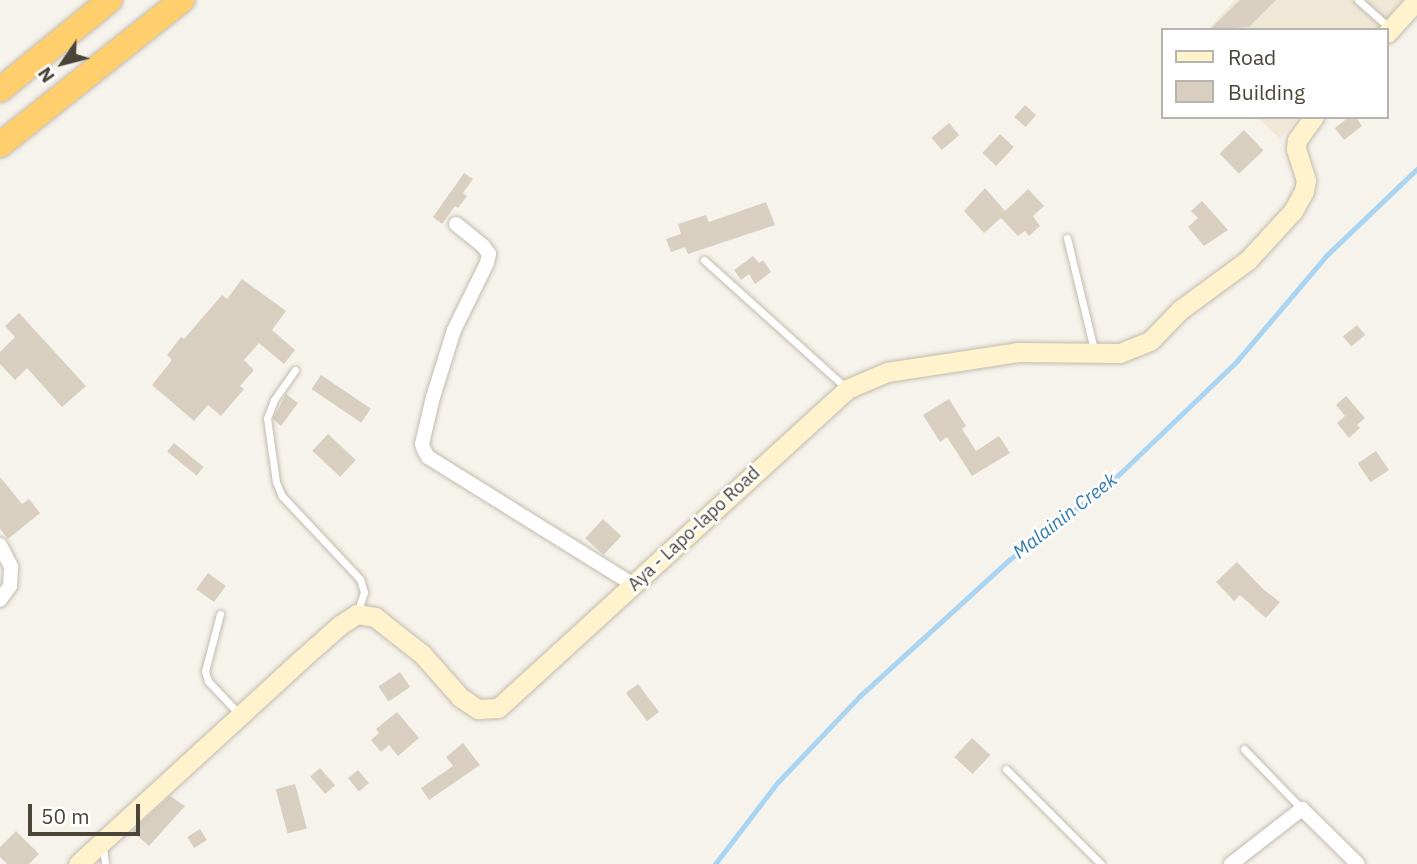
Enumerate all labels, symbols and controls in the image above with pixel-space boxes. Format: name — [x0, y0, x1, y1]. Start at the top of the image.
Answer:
north arrow — [28, 28, 98, 98]
legend — [1162, 28, 1389, 119]
text: Road — [1228, 43, 1276, 71]
text: N — [32, 63, 60, 88]
text: Building — [1228, 78, 1305, 106]
street label: Aya - Lapo-lapo Road — [624, 462, 764, 596]
water label: Malainin Creek — [1008, 468, 1122, 564]
scale bar — [32, 790, 144, 834]
text: 50 m — [41, 802, 90, 830]

